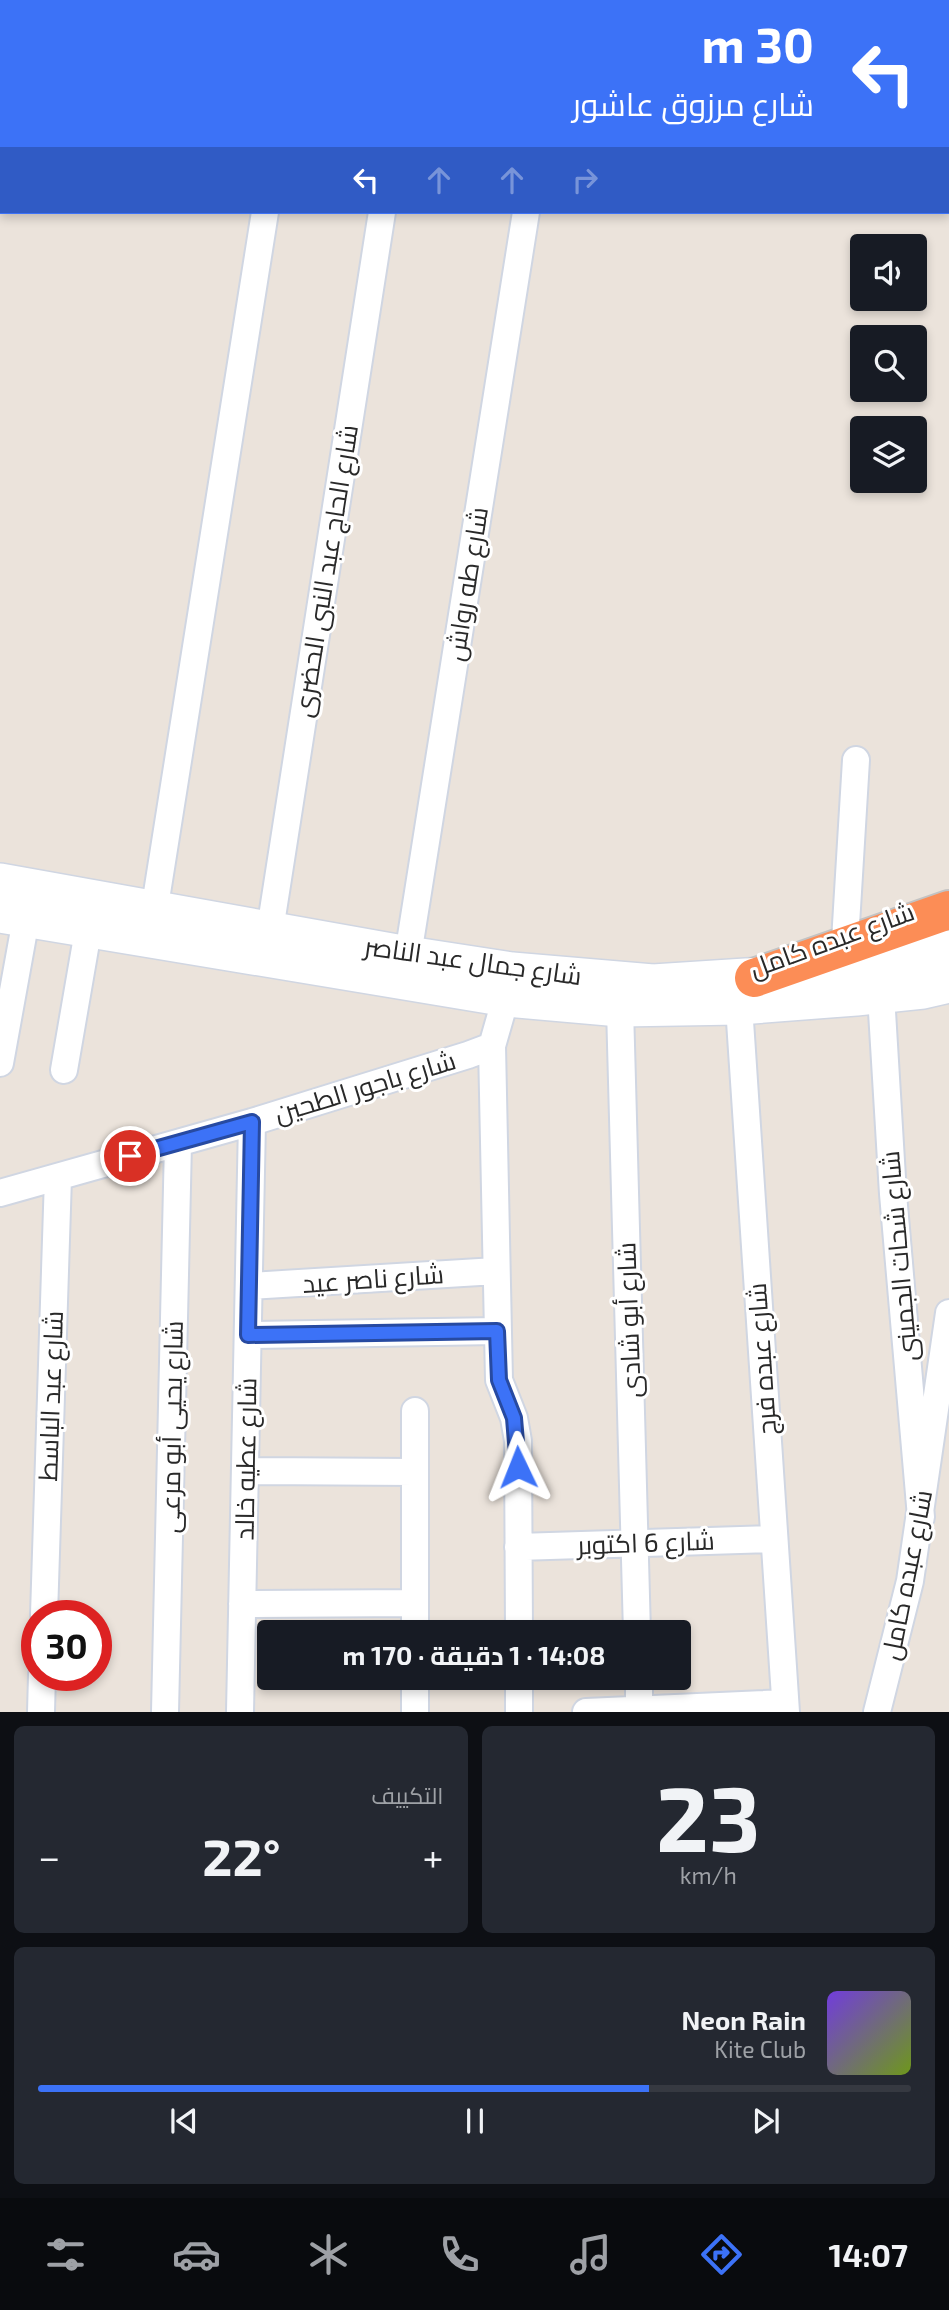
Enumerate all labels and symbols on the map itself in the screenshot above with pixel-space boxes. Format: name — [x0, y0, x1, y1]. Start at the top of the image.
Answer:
street label: شارع الحاج عبد النبى الحضرى — [286, 422, 366, 720]
street label: شارع طه رواش — [438, 504, 496, 664]
street label: شارع عبده كامل — [745, 894, 919, 986]
street label: شارع جمال عبد الناصر — [360, 929, 584, 993]
street label: شارع باجور الطحين — [270, 1043, 460, 1131]
pin — [100, 1126, 160, 1186]
street label: شارع شحات الجمينى — [873, 1149, 925, 1363]
street label: شارع أبو شادى — [609, 1241, 649, 1399]
street label: شارع ناصر عيد — [301, 1257, 445, 1301]
street label: شارع عبده فرج — [740, 1282, 784, 1436]
street label: شارع عبد الباسط — [31, 1310, 71, 1482]
street label: شارع يحيى أبو مرعى — [153, 1320, 191, 1534]
street label: شارع عطيه خالد — [228, 1377, 264, 1541]
position arrow — [481, 1430, 555, 1504]
street label: شارع عبده كامل — [874, 1487, 940, 1663]
street label: شارع 6 اكتوبر — [575, 1524, 715, 1562]
speed limit sign: 30 — [21, 1600, 112, 1691]

